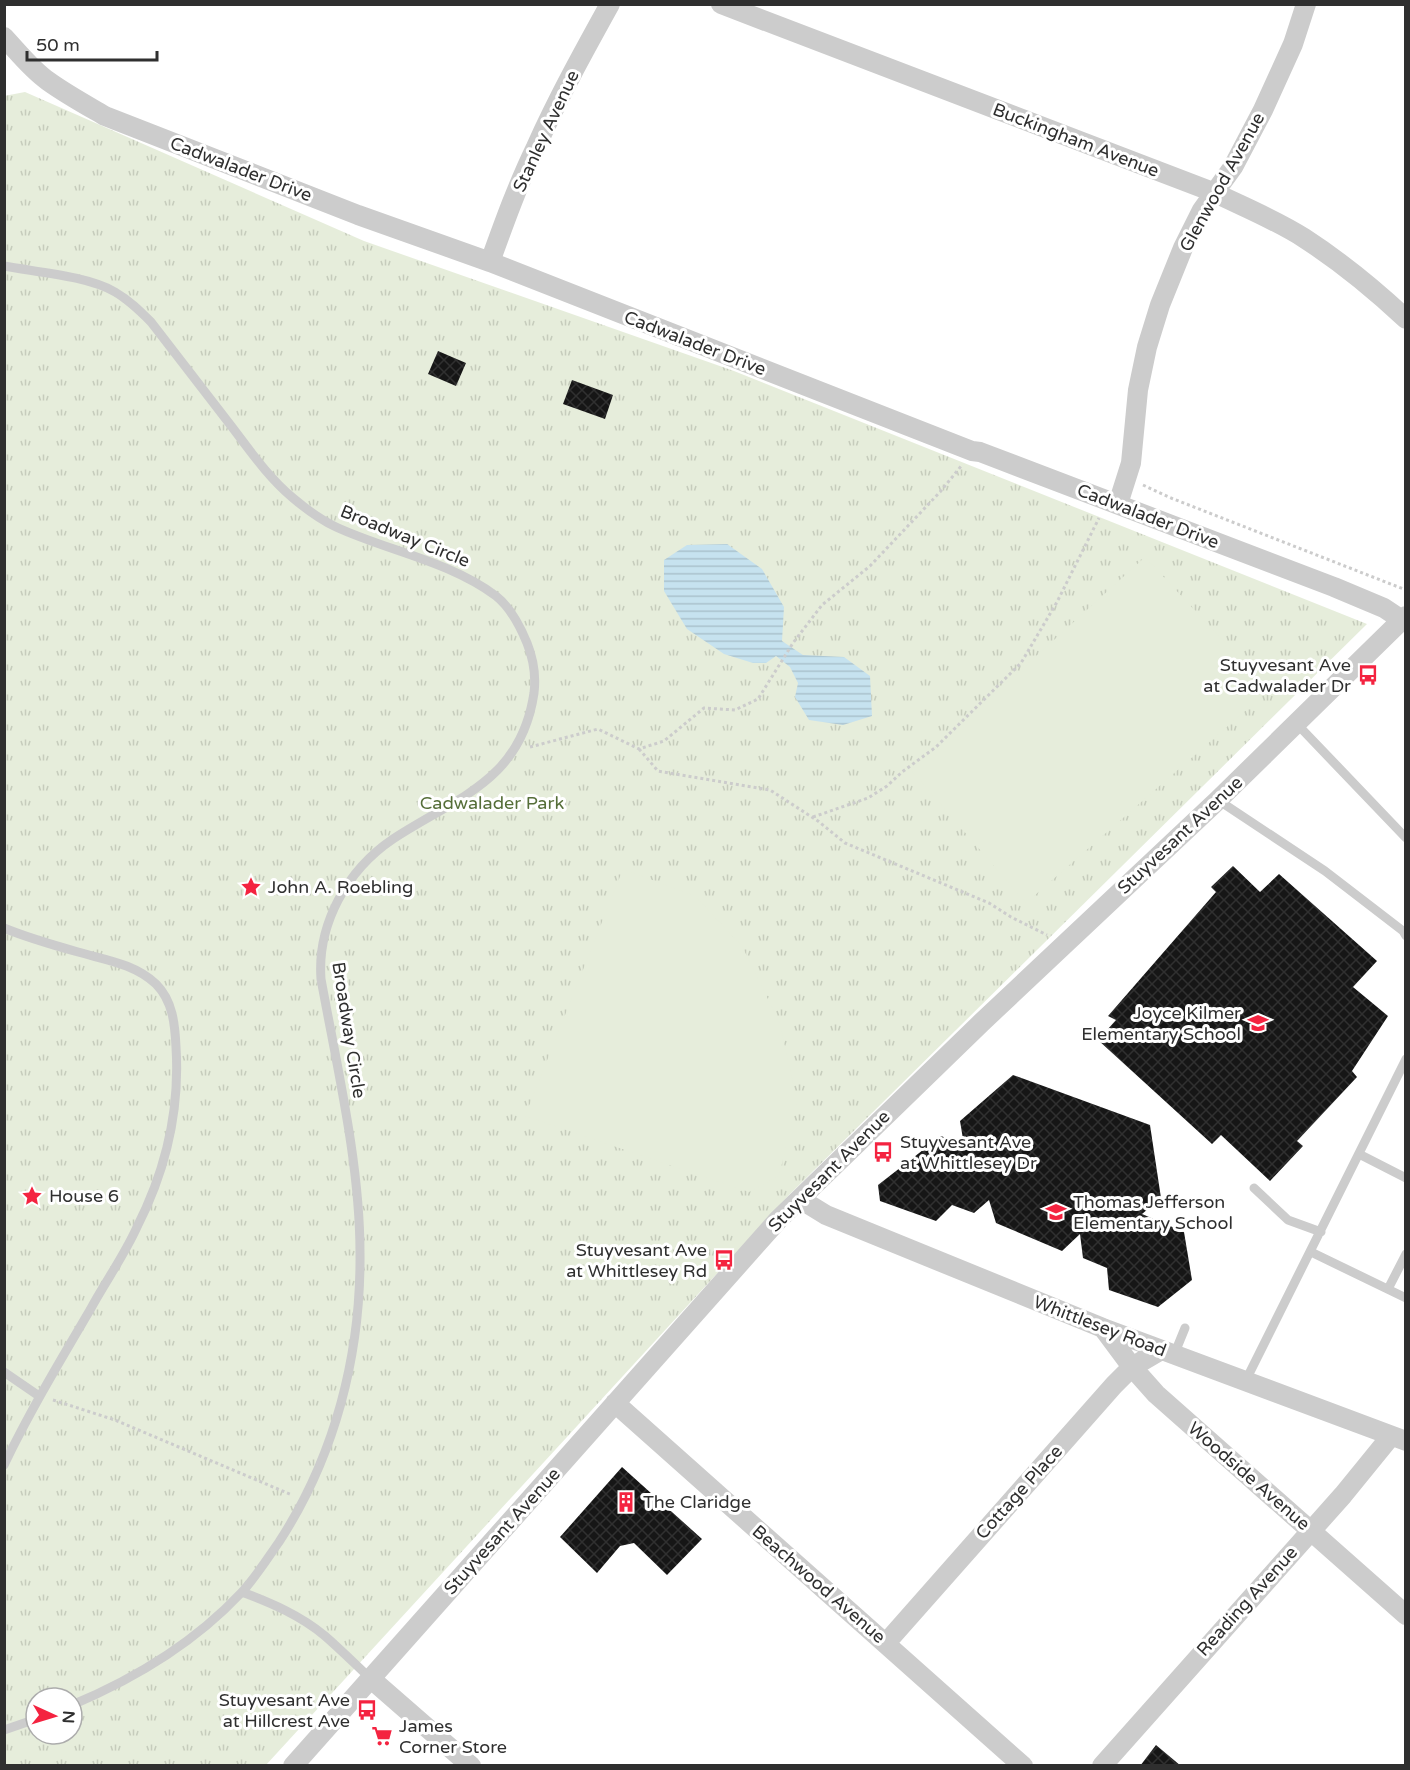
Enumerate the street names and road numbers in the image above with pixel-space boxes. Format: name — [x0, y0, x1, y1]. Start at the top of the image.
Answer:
street label: Stanley Avenue — [508, 67, 584, 195]
street label: Buckingham Avenue — [990, 98, 1162, 182]
street label: Glenwood Avenue — [1175, 109, 1269, 255]
street label: Cadwalader Drive — [167, 132, 315, 206]
street label: Cadwalader Drive — [621, 306, 769, 380]
street label: Cadwalader Drive — [1074, 479, 1222, 553]
street label: Broadway Circle — [337, 500, 473, 572]
street label: Stuyvesant Avenue — [1113, 771, 1247, 899]
street label: Broadway Circle — [327, 960, 371, 1100]
street label: Stuyvesant Avenue — [763, 1105, 895, 1237]
street label: Whittlesey Road — [1031, 1291, 1169, 1361]
street label: Woodside Avenue — [1184, 1417, 1314, 1535]
street label: Cottage Place — [971, 1440, 1067, 1544]
street label: Stuyvesant Avenue — [439, 1463, 565, 1599]
street label: Beachwood Avenue — [748, 1520, 890, 1648]
street label: Reading Avenue — [1192, 1541, 1302, 1661]

